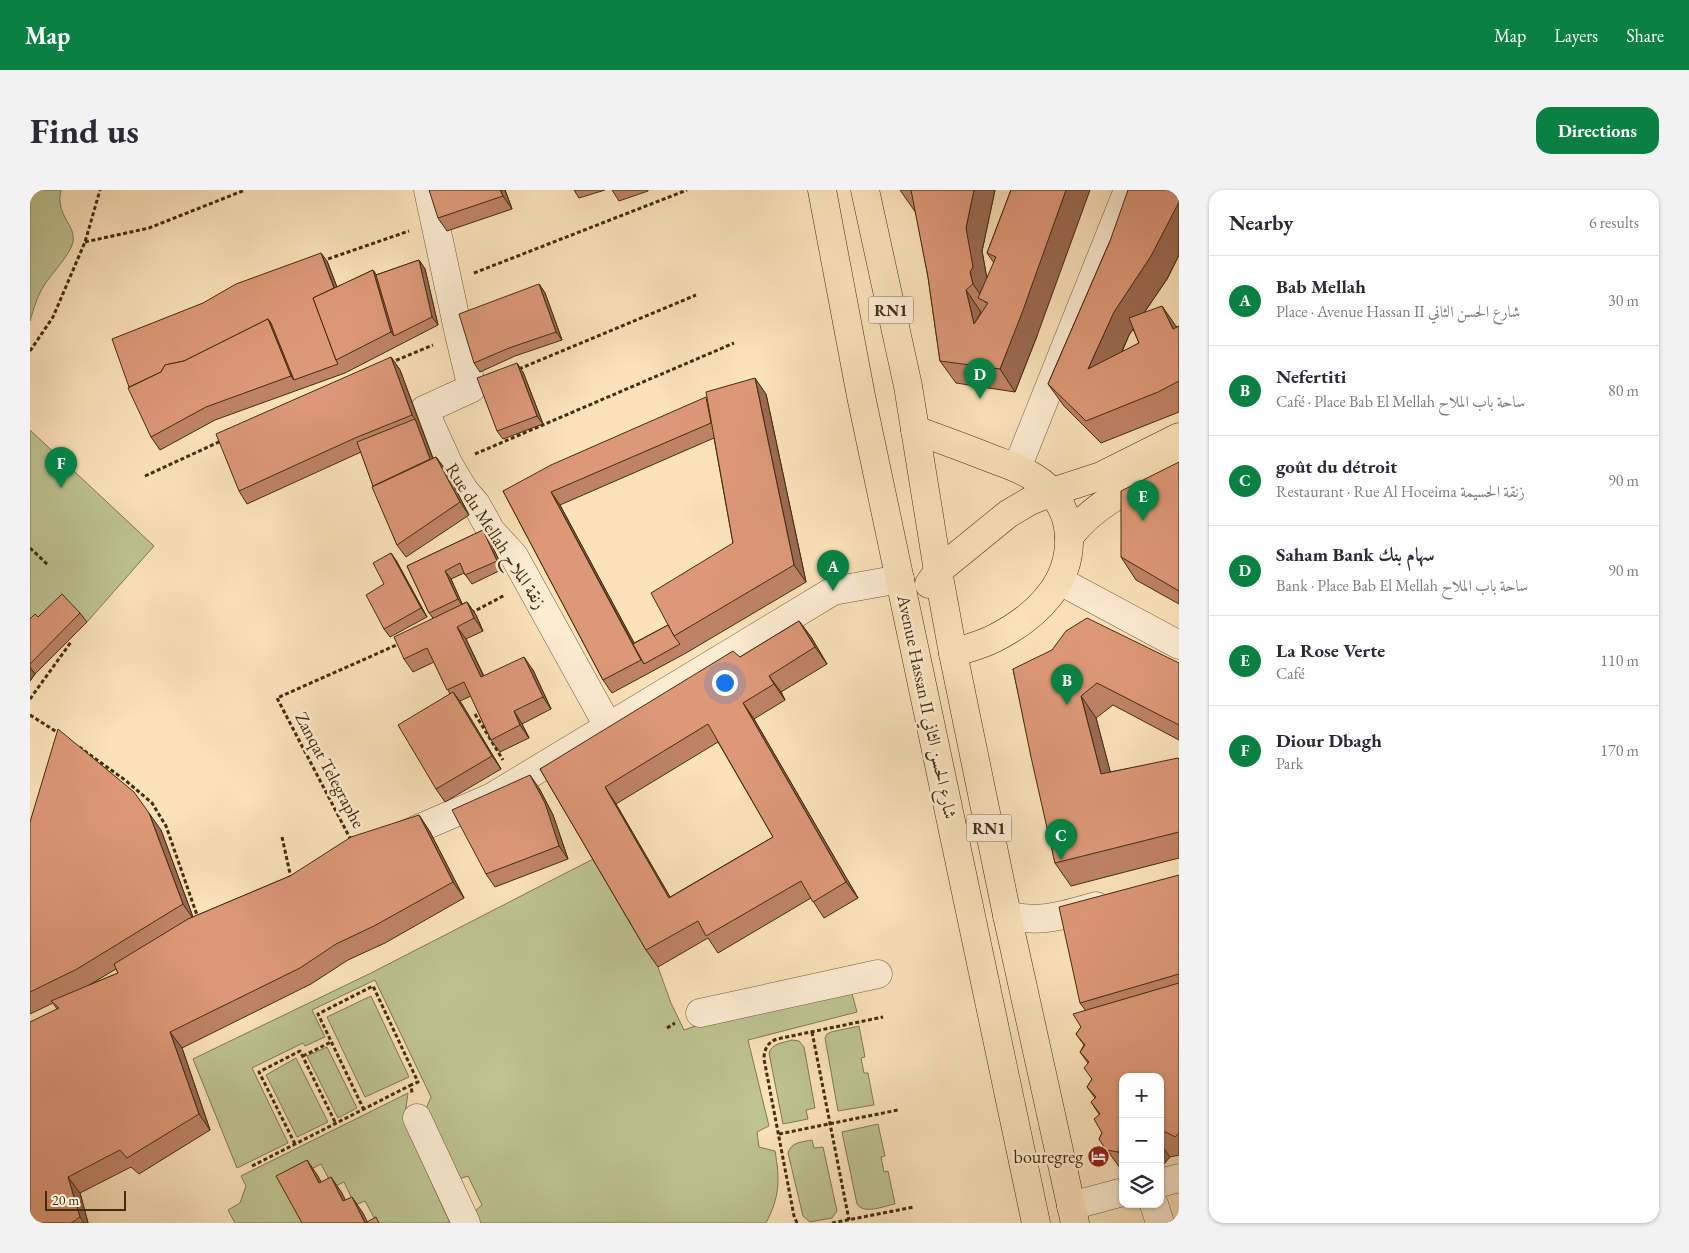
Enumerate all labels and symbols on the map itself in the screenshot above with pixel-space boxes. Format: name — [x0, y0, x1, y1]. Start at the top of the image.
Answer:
road number: RN1 — [868, 296, 914, 324]
pin: D — [964, 358, 996, 399]
pin: F — [45, 447, 77, 488]
street label: Rue du Mellah زنقة الملاح — [437, 459, 552, 616]
pin: E — [1127, 480, 1159, 521]
pin: A — [817, 550, 849, 591]
street label: Avenue Hassan II شارع الحسن الثاني — [888, 592, 962, 822]
pin: B — [1051, 664, 1083, 705]
your location — [712, 670, 738, 696]
street label: Zanqat Telegraphe — [290, 708, 371, 832]
road number: RN1 — [966, 814, 1012, 841]
pin: C — [1045, 819, 1077, 860]
place label: bouregreg — [1014, 1145, 1083, 1168]
hotel icon: bouregreg — [1087, 1145, 1111, 1169]
scale bar — [45, 1188, 126, 1211]

